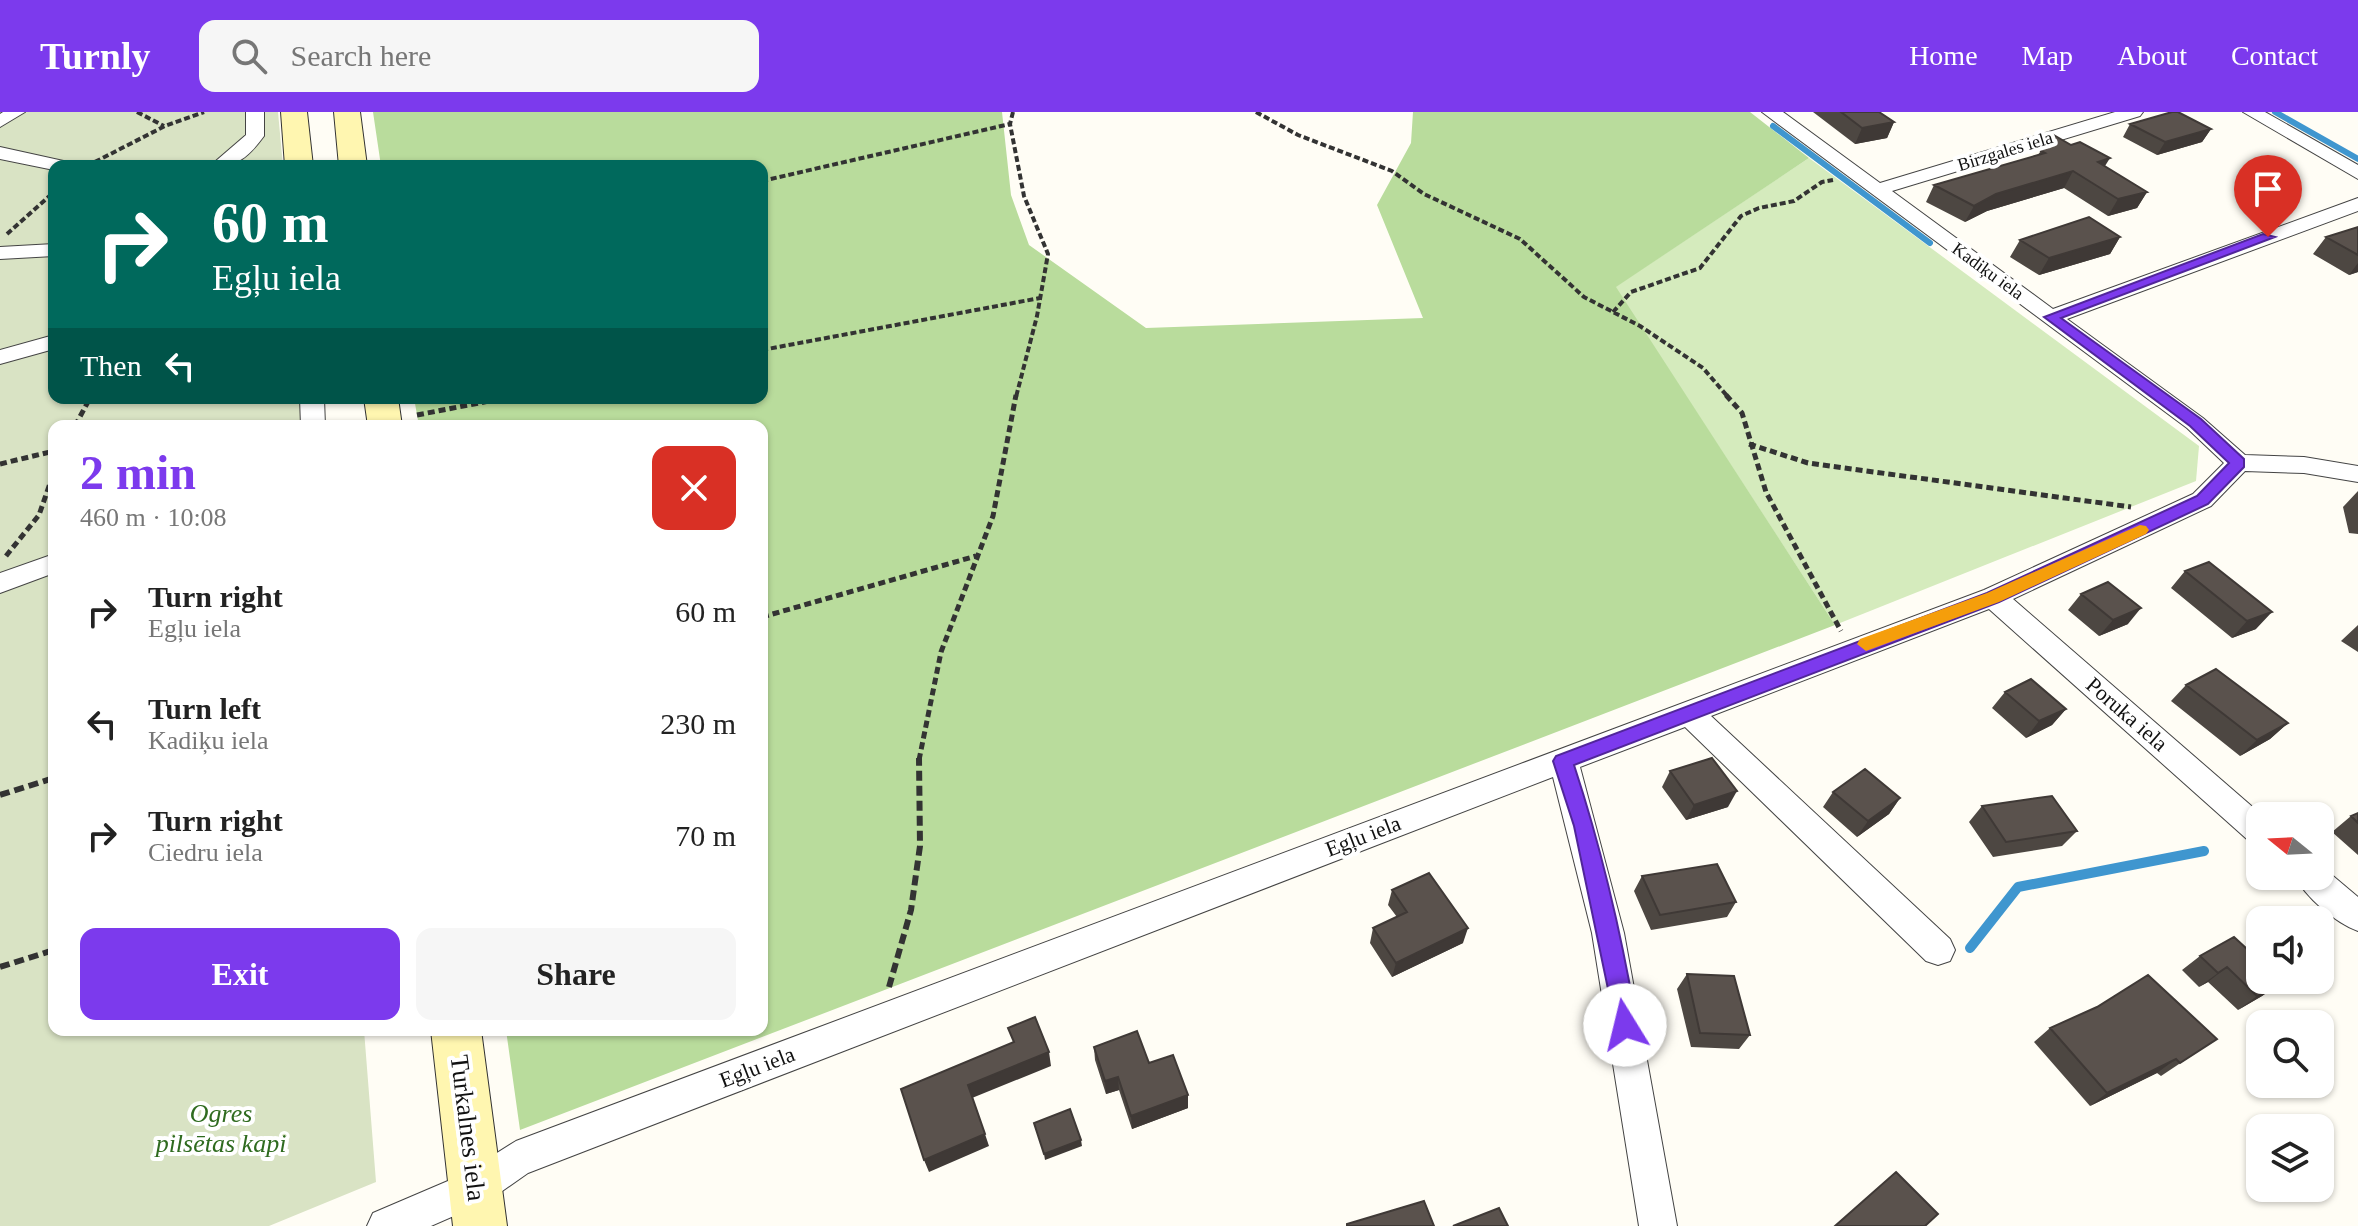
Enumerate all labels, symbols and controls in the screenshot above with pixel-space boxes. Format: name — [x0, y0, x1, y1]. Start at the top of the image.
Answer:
search box — [199, 20, 759, 92]
icon: search — [227, 34, 271, 78]
text: Turnly — [40, 35, 151, 77]
text: Search here — [291, 39, 431, 72]
text: Home — [1909, 40, 1978, 71]
text: Map — [2022, 40, 2073, 71]
text: About — [2117, 40, 2187, 71]
text: Contact — [2231, 40, 2318, 71]
street label: Birzgales iela — [1955, 127, 2055, 175]
pin — [2234, 155, 2302, 237]
icon: arrive — [2246, 167, 2290, 211]
icon: right — [80, 192, 184, 296]
text: 60 m — [212, 192, 329, 254]
street label: Kadiķu iela — [1948, 238, 2028, 304]
text: Egļu iela — [212, 258, 341, 298]
icon: left — [158, 344, 202, 388]
text: Then — [80, 349, 142, 382]
text: 2 min — [80, 446, 196, 499]
button: close — [652, 446, 736, 530]
text: 460 m · 10:08 — [80, 503, 227, 532]
text: Turn right — [148, 580, 283, 613]
icon: right — [80, 590, 124, 634]
text: 60 m — [675, 595, 736, 628]
text: Egļu iela — [148, 614, 241, 643]
street label: Poruka iela — [2081, 672, 2173, 756]
text: Turn left — [148, 692, 261, 725]
icon: left — [80, 702, 124, 746]
text: 230 m — [660, 707, 736, 740]
text: Kadiķu iela — [148, 726, 269, 755]
north arrow — [2246, 802, 2334, 890]
map controls — [2246, 802, 2334, 1202]
text: Turn right — [148, 804, 283, 837]
street label: Egļu iela — [1322, 810, 1404, 862]
icon: right — [80, 814, 124, 858]
text: 70 m — [675, 819, 736, 852]
text: Ciedru iela — [148, 838, 263, 867]
button: sound — [2246, 906, 2334, 994]
button: Exit — [80, 928, 400, 1020]
button: Share — [416, 928, 736, 1020]
position arrow — [1583, 983, 1667, 1067]
button: search — [2246, 1010, 2334, 1098]
street label: Egļu iela — [716, 1041, 798, 1093]
street label: Turkalnes iela — [445, 1053, 491, 1203]
park label: Ogres pilsētas kapi — [154, 1099, 286, 1158]
button: layers — [2246, 1114, 2334, 1202]

